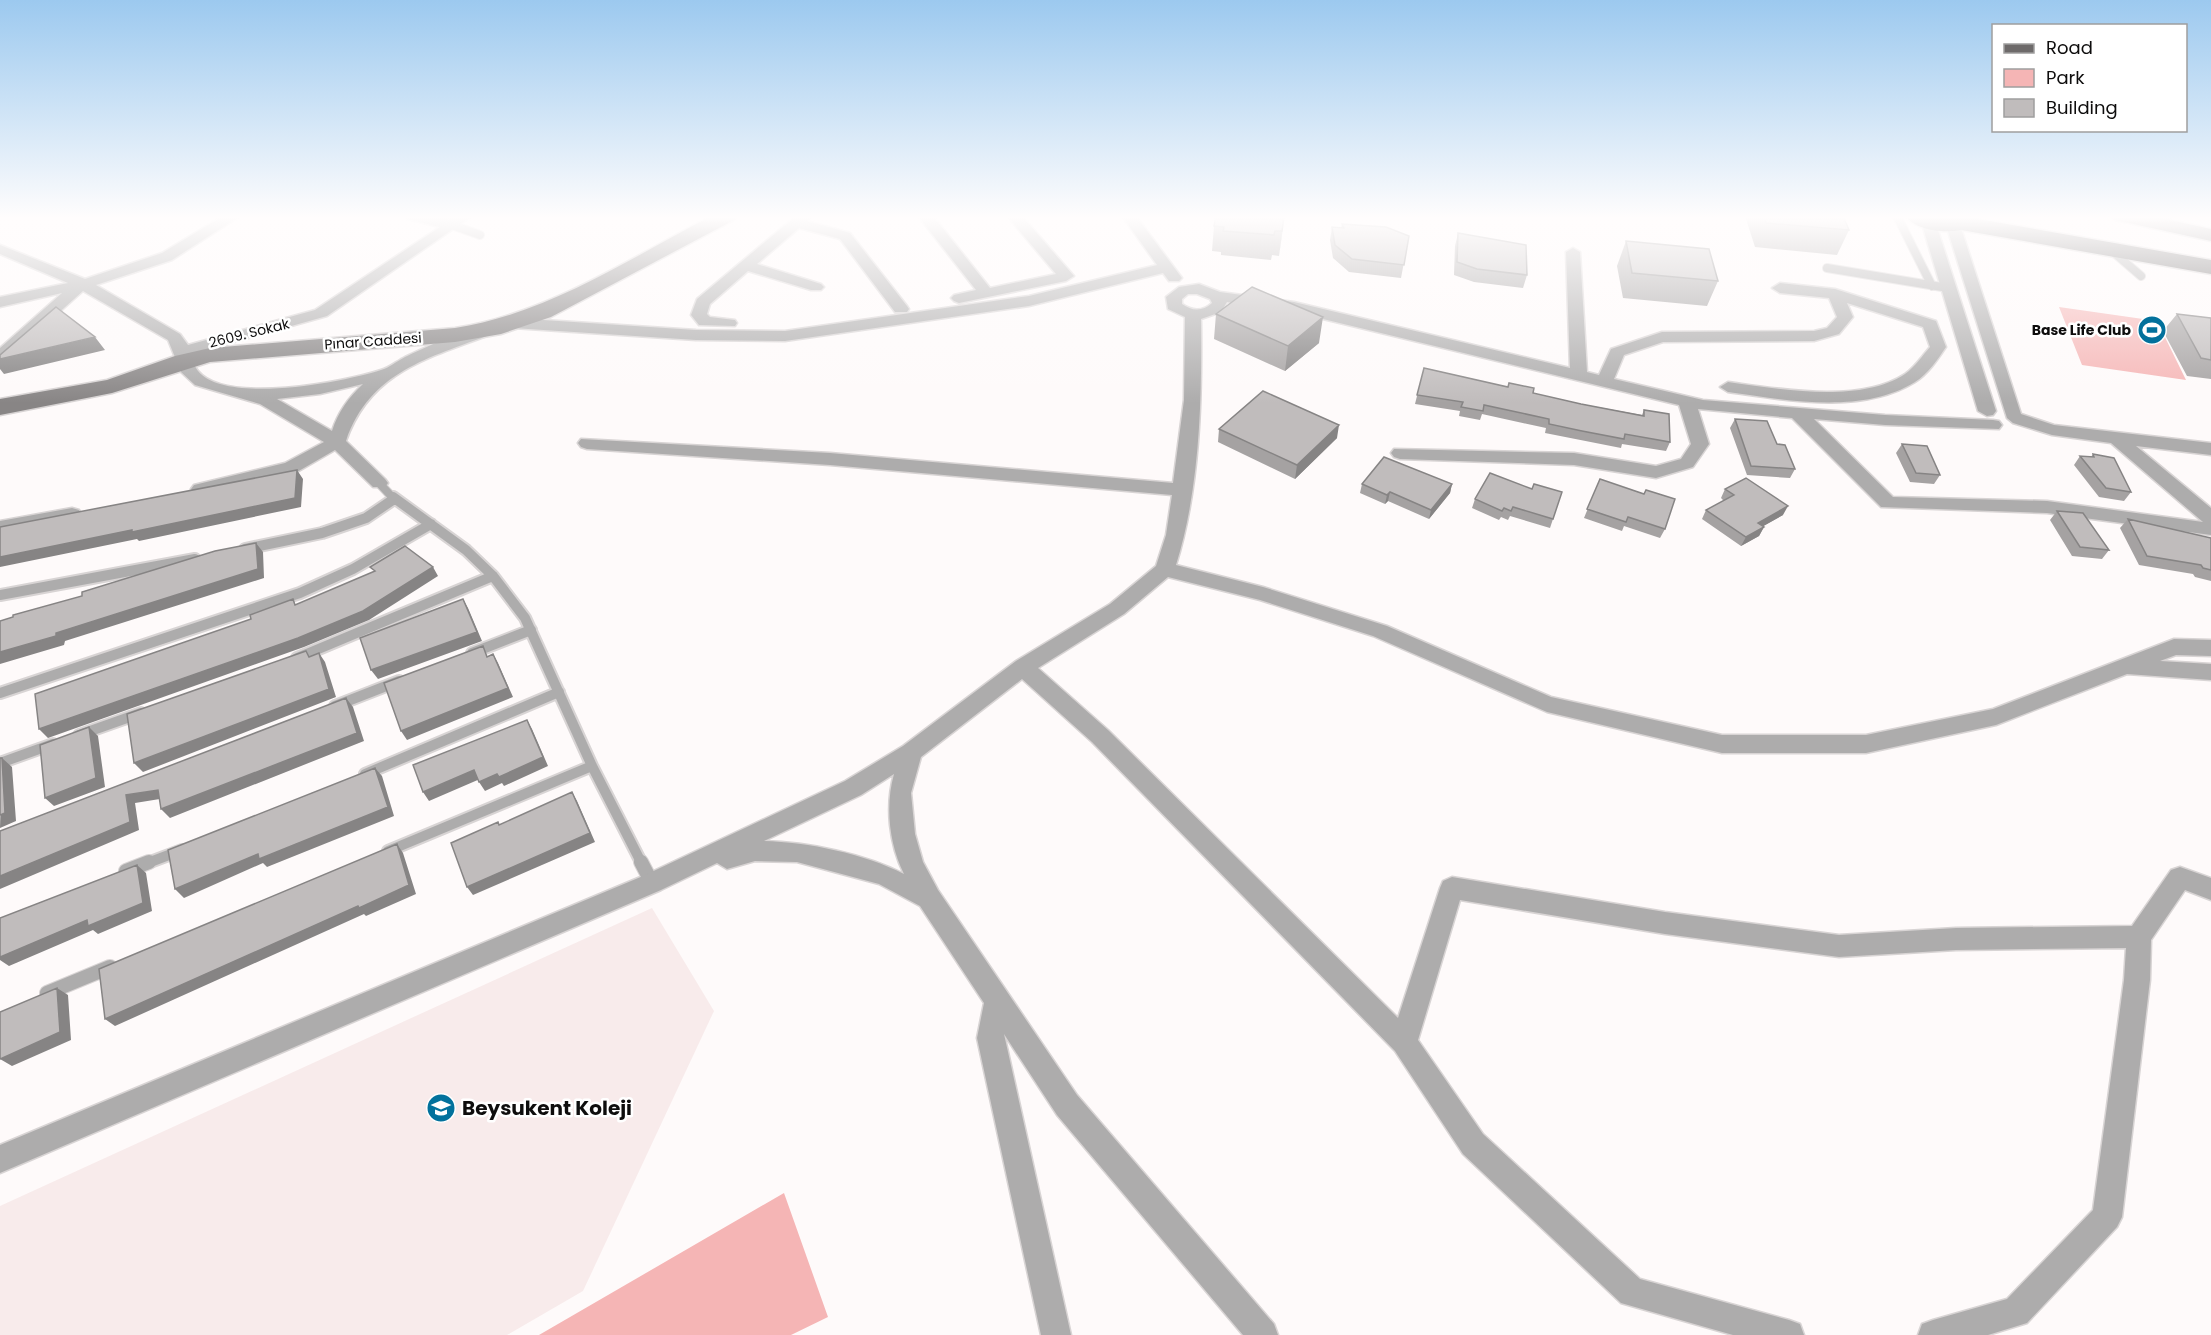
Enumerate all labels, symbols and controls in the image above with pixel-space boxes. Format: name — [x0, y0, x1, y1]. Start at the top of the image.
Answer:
legend — [1992, 24, 2187, 132]
text: Road — [2046, 35, 2093, 60]
text: Park — [2046, 65, 2085, 90]
text: Building — [2046, 95, 2118, 120]
street label: 2609. Sokak — [207, 313, 292, 353]
sports icon: Base Life Club — [2136, 314, 2168, 346]
place label: Base Life Club — [2032, 320, 2131, 340]
street label: Pınar Caddesi — [324, 328, 422, 354]
school or university icon: Beysukent Koleji — [425, 1092, 457, 1124]
place label: Beysukent Koleji — [462, 1094, 632, 1122]

